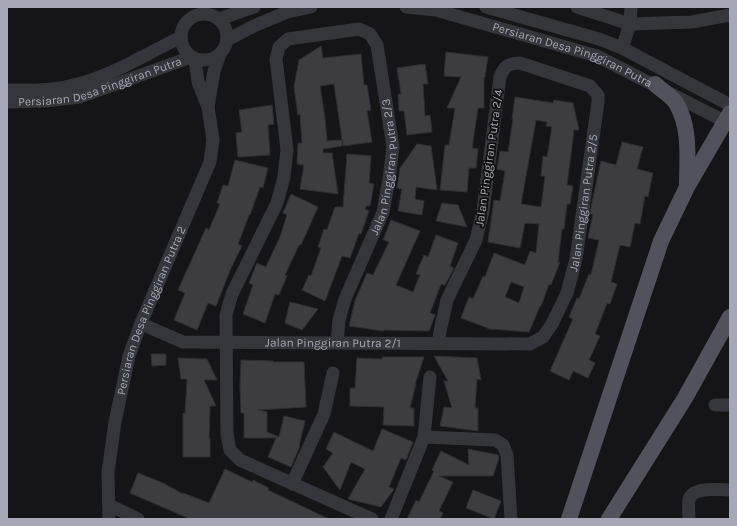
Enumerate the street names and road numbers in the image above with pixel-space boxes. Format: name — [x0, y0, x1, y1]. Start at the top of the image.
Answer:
street label: Persiaran Desa Pinggiran Putra — [491, 19, 655, 90]
street label: Persiaran Desa Pinggiran Putra — [18, 54, 184, 109]
street label: Jalan Pinggiran Putra 2/4 — [472, 88, 506, 227]
street label: Jalan Pinggiran Putra 2/3 — [367, 98, 400, 237]
street label: Jalan Pinggiran Putra 2/5 — [566, 133, 600, 273]
street label: Persiaran Desa Pinggiran Putra 2 — [114, 224, 189, 396]
street label: Jalan Pinggiran Putra 2/1 — [265, 335, 401, 350]

